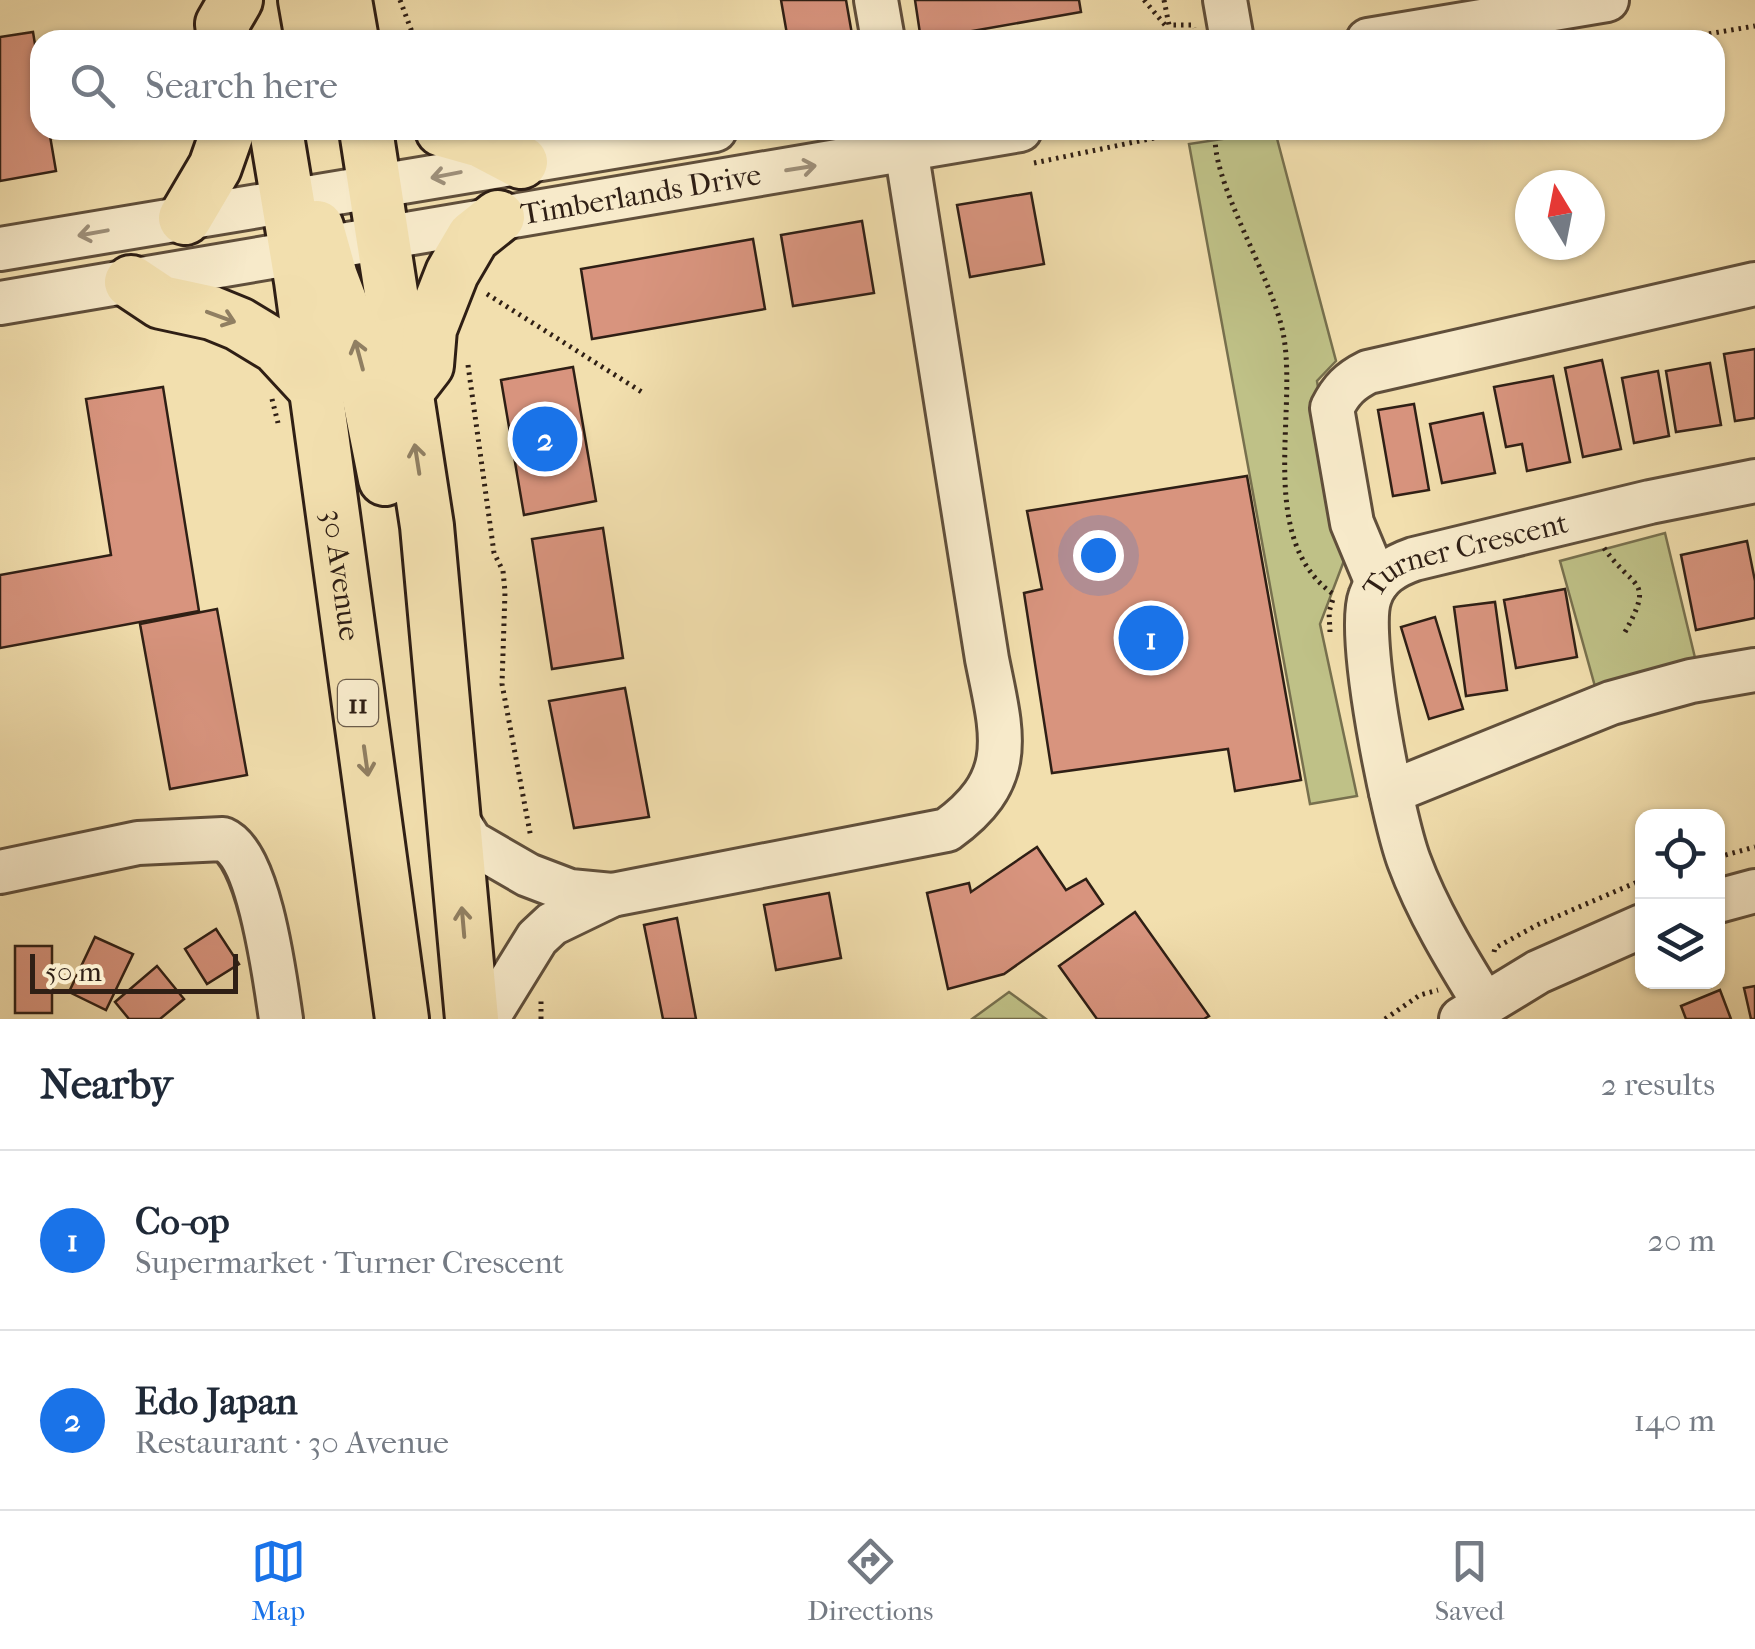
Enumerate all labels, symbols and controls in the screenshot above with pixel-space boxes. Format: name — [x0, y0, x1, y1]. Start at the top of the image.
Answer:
search box — [30, 30, 1725, 140]
icon: search — [65, 58, 120, 113]
text: Search here — [145, 63, 338, 108]
street label: Timberlands Drive — [518, 157, 764, 232]
one-way arrow — [785, 158, 817, 176]
one-way arrow — [431, 167, 463, 186]
north arrow — [1515, 170, 1605, 260]
one-way arrow — [77, 224, 109, 243]
one-way arrow — [204, 309, 235, 327]
one-way arrow — [349, 340, 367, 371]
pin: 2 — [512, 402, 578, 476]
one-way arrow — [407, 444, 425, 476]
street label: Turner Crescent — [1355, 505, 1572, 603]
street label: 30 Avenue — [315, 507, 368, 643]
your location — [1073, 530, 1124, 581]
pin: 1 — [1118, 600, 1184, 676]
road number: 11 — [338, 680, 378, 726]
one-way arrow — [358, 744, 376, 776]
map controls — [1635, 809, 1725, 989]
button: locate — [1635, 809, 1725, 899]
button: layers — [1635, 899, 1725, 989]
one-way arrow — [454, 906, 473, 938]
scale bar — [30, 949, 238, 994]
text: 50 m — [45, 955, 102, 988]
text: Nearby — [40, 1060, 172, 1109]
text: 2 results — [1601, 1066, 1715, 1103]
text: Co-op — [135, 1199, 230, 1244]
text: 1 — [67, 1222, 78, 1259]
text: 20 m — [1647, 1222, 1715, 1259]
text: Supermarket · Turner Crescent — [135, 1244, 564, 1281]
text: Edo Japan — [135, 1379, 298, 1424]
text: 2 — [64, 1402, 81, 1439]
text: 140 m — [1634, 1402, 1715, 1439]
text: Restaurant · 30 Avenue — [135, 1424, 449, 1461]
tab: Map — [251, 1534, 306, 1627]
tab: Directions — [807, 1534, 933, 1627]
tab: Saved — [1435, 1534, 1504, 1627]

